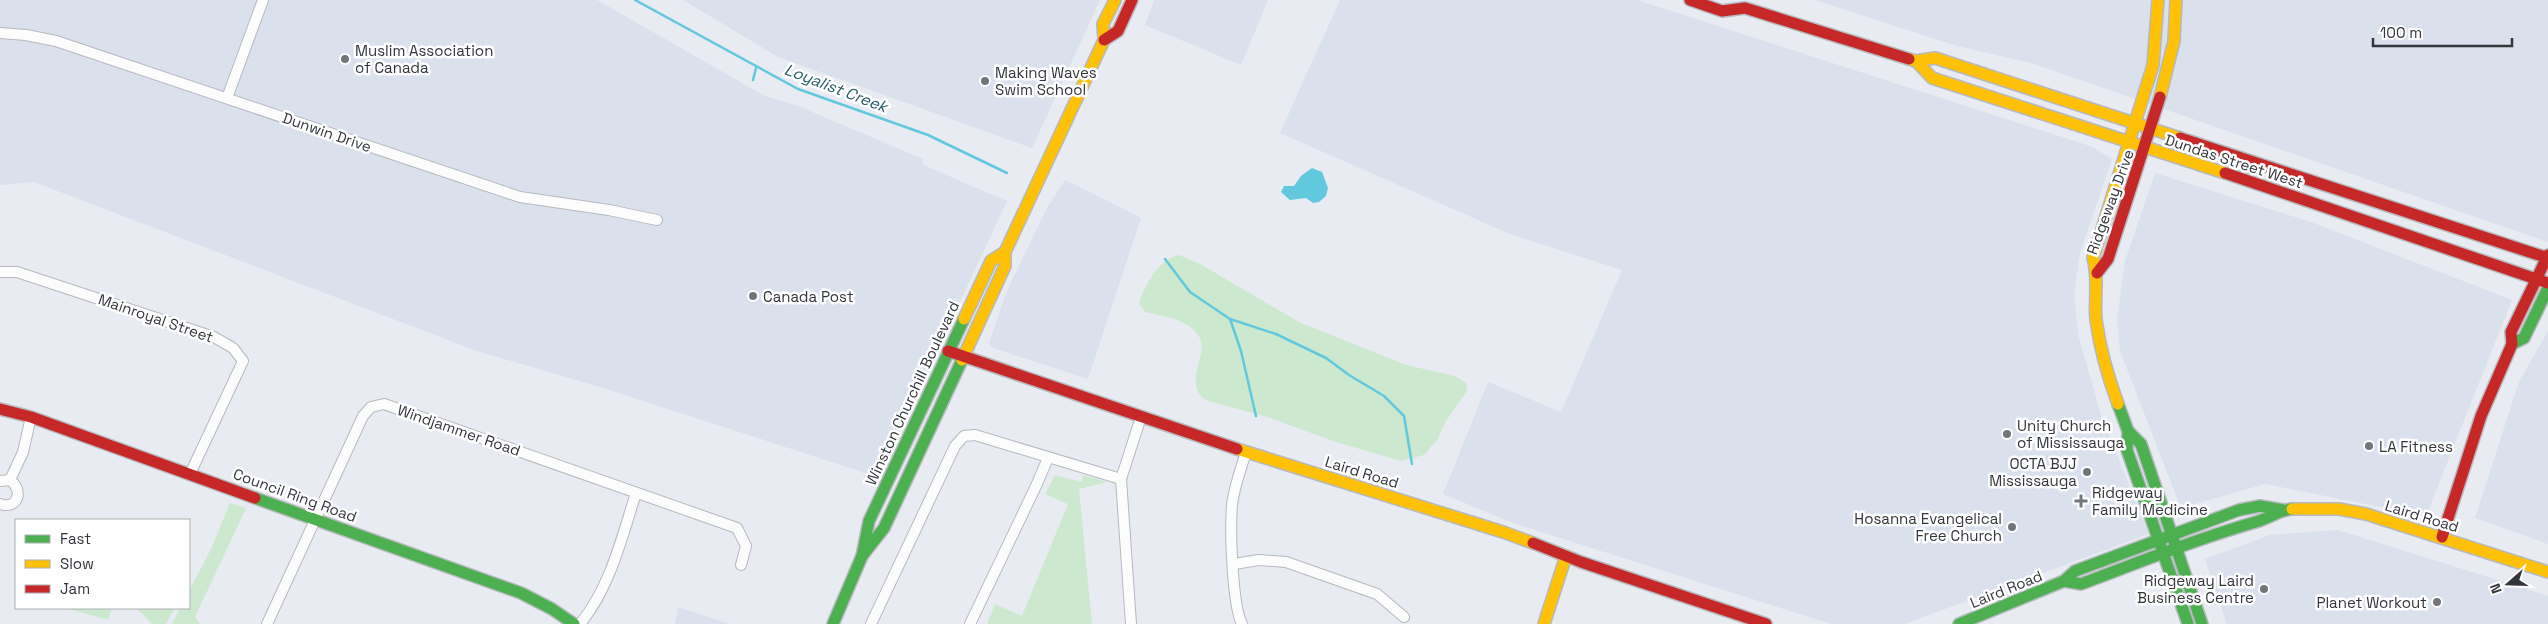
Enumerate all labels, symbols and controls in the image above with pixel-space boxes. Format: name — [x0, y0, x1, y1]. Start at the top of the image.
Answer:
scale bar — [2373, 15, 2512, 47]
text: 100 m — [2380, 23, 2422, 42]
place label: Muslim Association of Canada — [355, 41, 493, 77]
marker: Muslim Association of Canada — [339, 53, 351, 65]
water label: Loyalist Creek — [781, 59, 893, 118]
place label: Making Waves Swim School — [995, 63, 1097, 99]
marker: Making Waves Swim School — [979, 75, 991, 87]
street label: Dunwin Drive — [280, 108, 374, 156]
street label: Dundas Street West — [2162, 130, 2306, 192]
street label: Ridgeway Drive — [2082, 147, 2138, 257]
place label: Canada Post — [763, 287, 854, 306]
street label: Mainroyal Street — [96, 289, 216, 347]
marker: Canada Post — [747, 290, 759, 302]
street label: Winston Churchill Boulevard — [861, 298, 963, 488]
street label: Windjammer Road — [395, 400, 523, 460]
place label: Unity Church of Mississauga — [2017, 416, 2125, 452]
marker: Unity Church of Mississauga — [2001, 428, 2013, 440]
place label: LA Fitness — [2379, 437, 2453, 456]
marker: LA Fitness — [2363, 440, 2375, 452]
street label: Laird Road — [1323, 452, 1401, 492]
place label: OCTA BJJ Mississauga — [1989, 454, 2077, 490]
street label: Council Ring Road — [231, 464, 359, 526]
marker: OCTA BJJ Mississauga — [2081, 466, 2093, 478]
place label: Ridgeway Family Medicine — [2092, 483, 2208, 519]
marker: Ridgeway Family Medicine — [2074, 494, 2088, 508]
street label: Laird Road — [2383, 496, 2461, 536]
place label: Hosanna Evangelical Free Church — [1854, 509, 2002, 545]
legend — [15, 519, 190, 609]
marker: Hosanna Evangelical Free Church — [2006, 521, 2018, 533]
text: Fast — [60, 529, 91, 548]
text: Slow — [60, 554, 94, 573]
north arrow — [2483, 559, 2533, 609]
street label: Laird Road — [1967, 566, 2045, 612]
place label: Ridgeway Laird Business Centre — [2137, 571, 2254, 607]
text: Jam — [60, 579, 90, 598]
text: N — [2486, 581, 2506, 596]
marker: Ridgeway Laird Business Centre — [2258, 583, 2270, 595]
place label: Planet Workout — [2316, 593, 2427, 612]
marker: Planet Workout — [2431, 596, 2443, 608]

